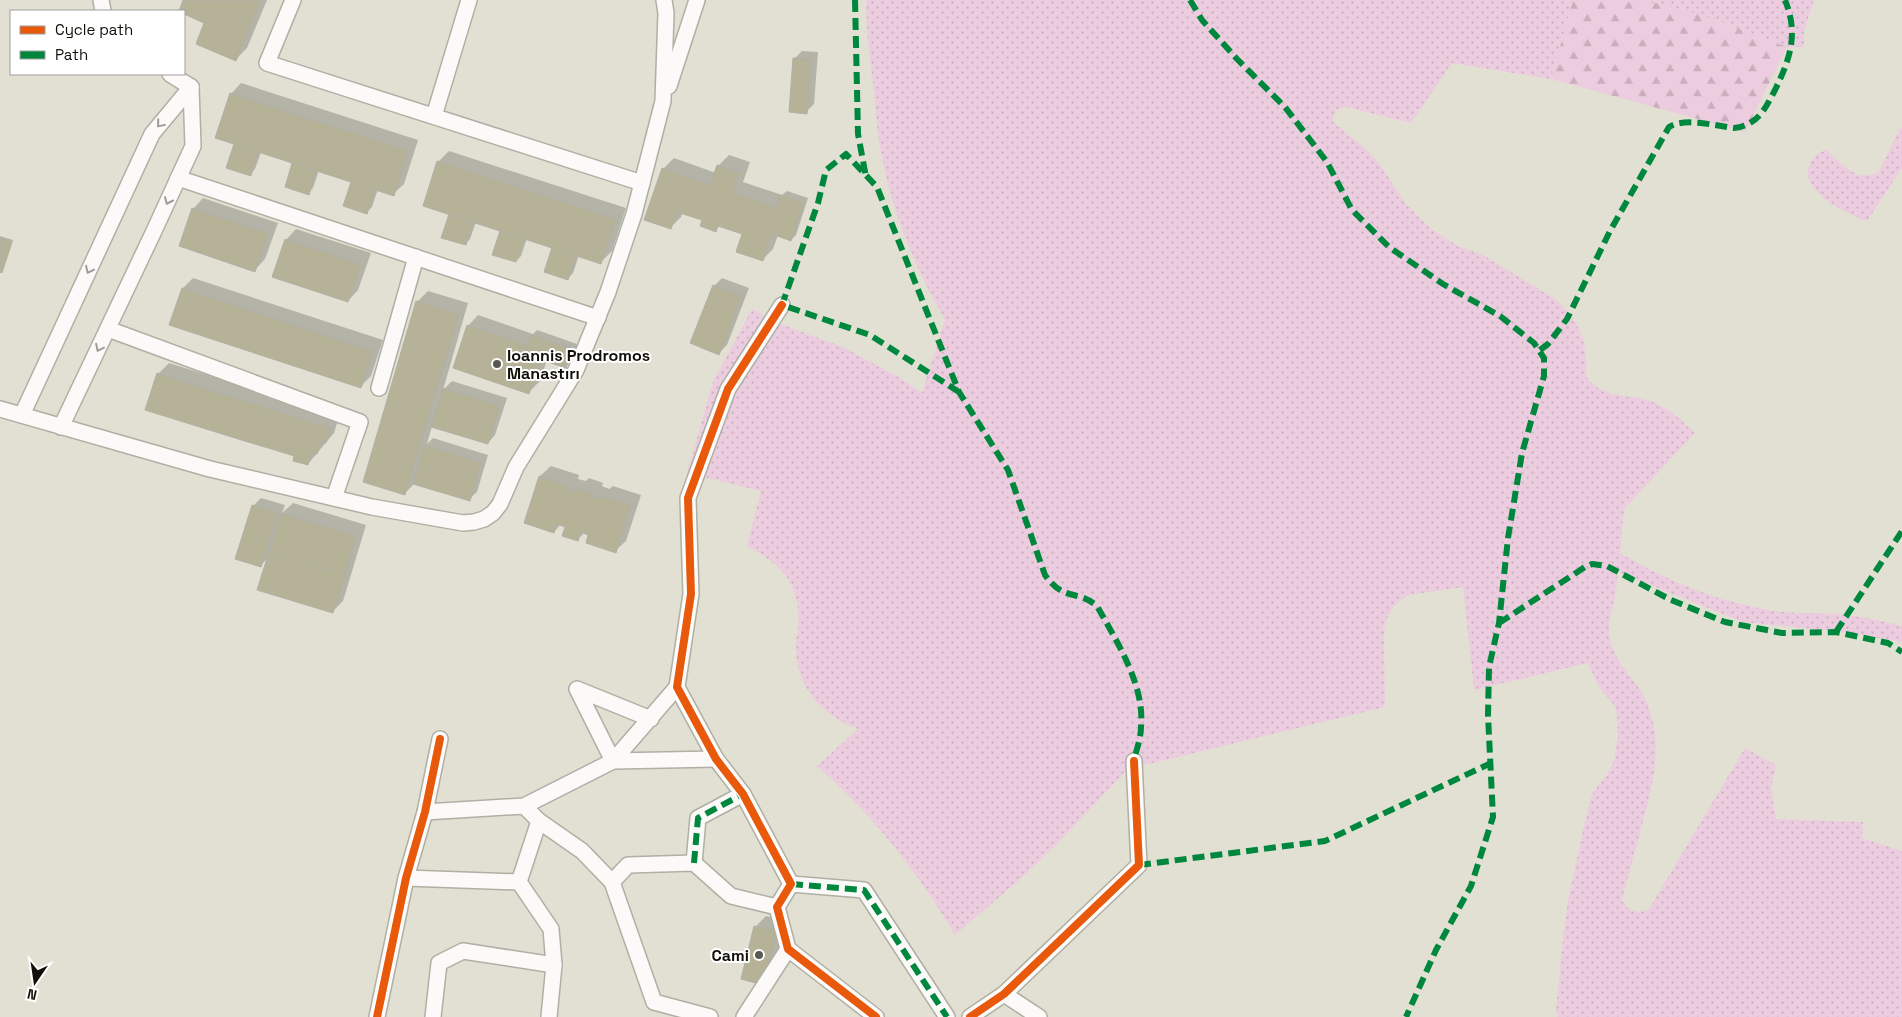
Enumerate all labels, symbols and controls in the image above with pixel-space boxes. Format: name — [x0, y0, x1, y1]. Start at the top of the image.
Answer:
legend — [10, 10, 185, 75]
text: Cycle path — [55, 20, 133, 39]
text: Path — [55, 45, 88, 64]
one-way arrow — [156, 119, 165, 128]
one-way arrow — [164, 196, 175, 205]
one-way arrow — [85, 265, 95, 274]
one-way arrow — [95, 342, 105, 351]
place label: Ioannis Prodromos Manastırı — [507, 345, 650, 384]
marker: Ioannis Prodromos Manastırı — [491, 358, 503, 370]
place label: Cami — [712, 945, 749, 966]
marker: Cami — [753, 949, 765, 961]
north arrow — [10, 957, 60, 1007]
text: N — [25, 985, 39, 1004]

